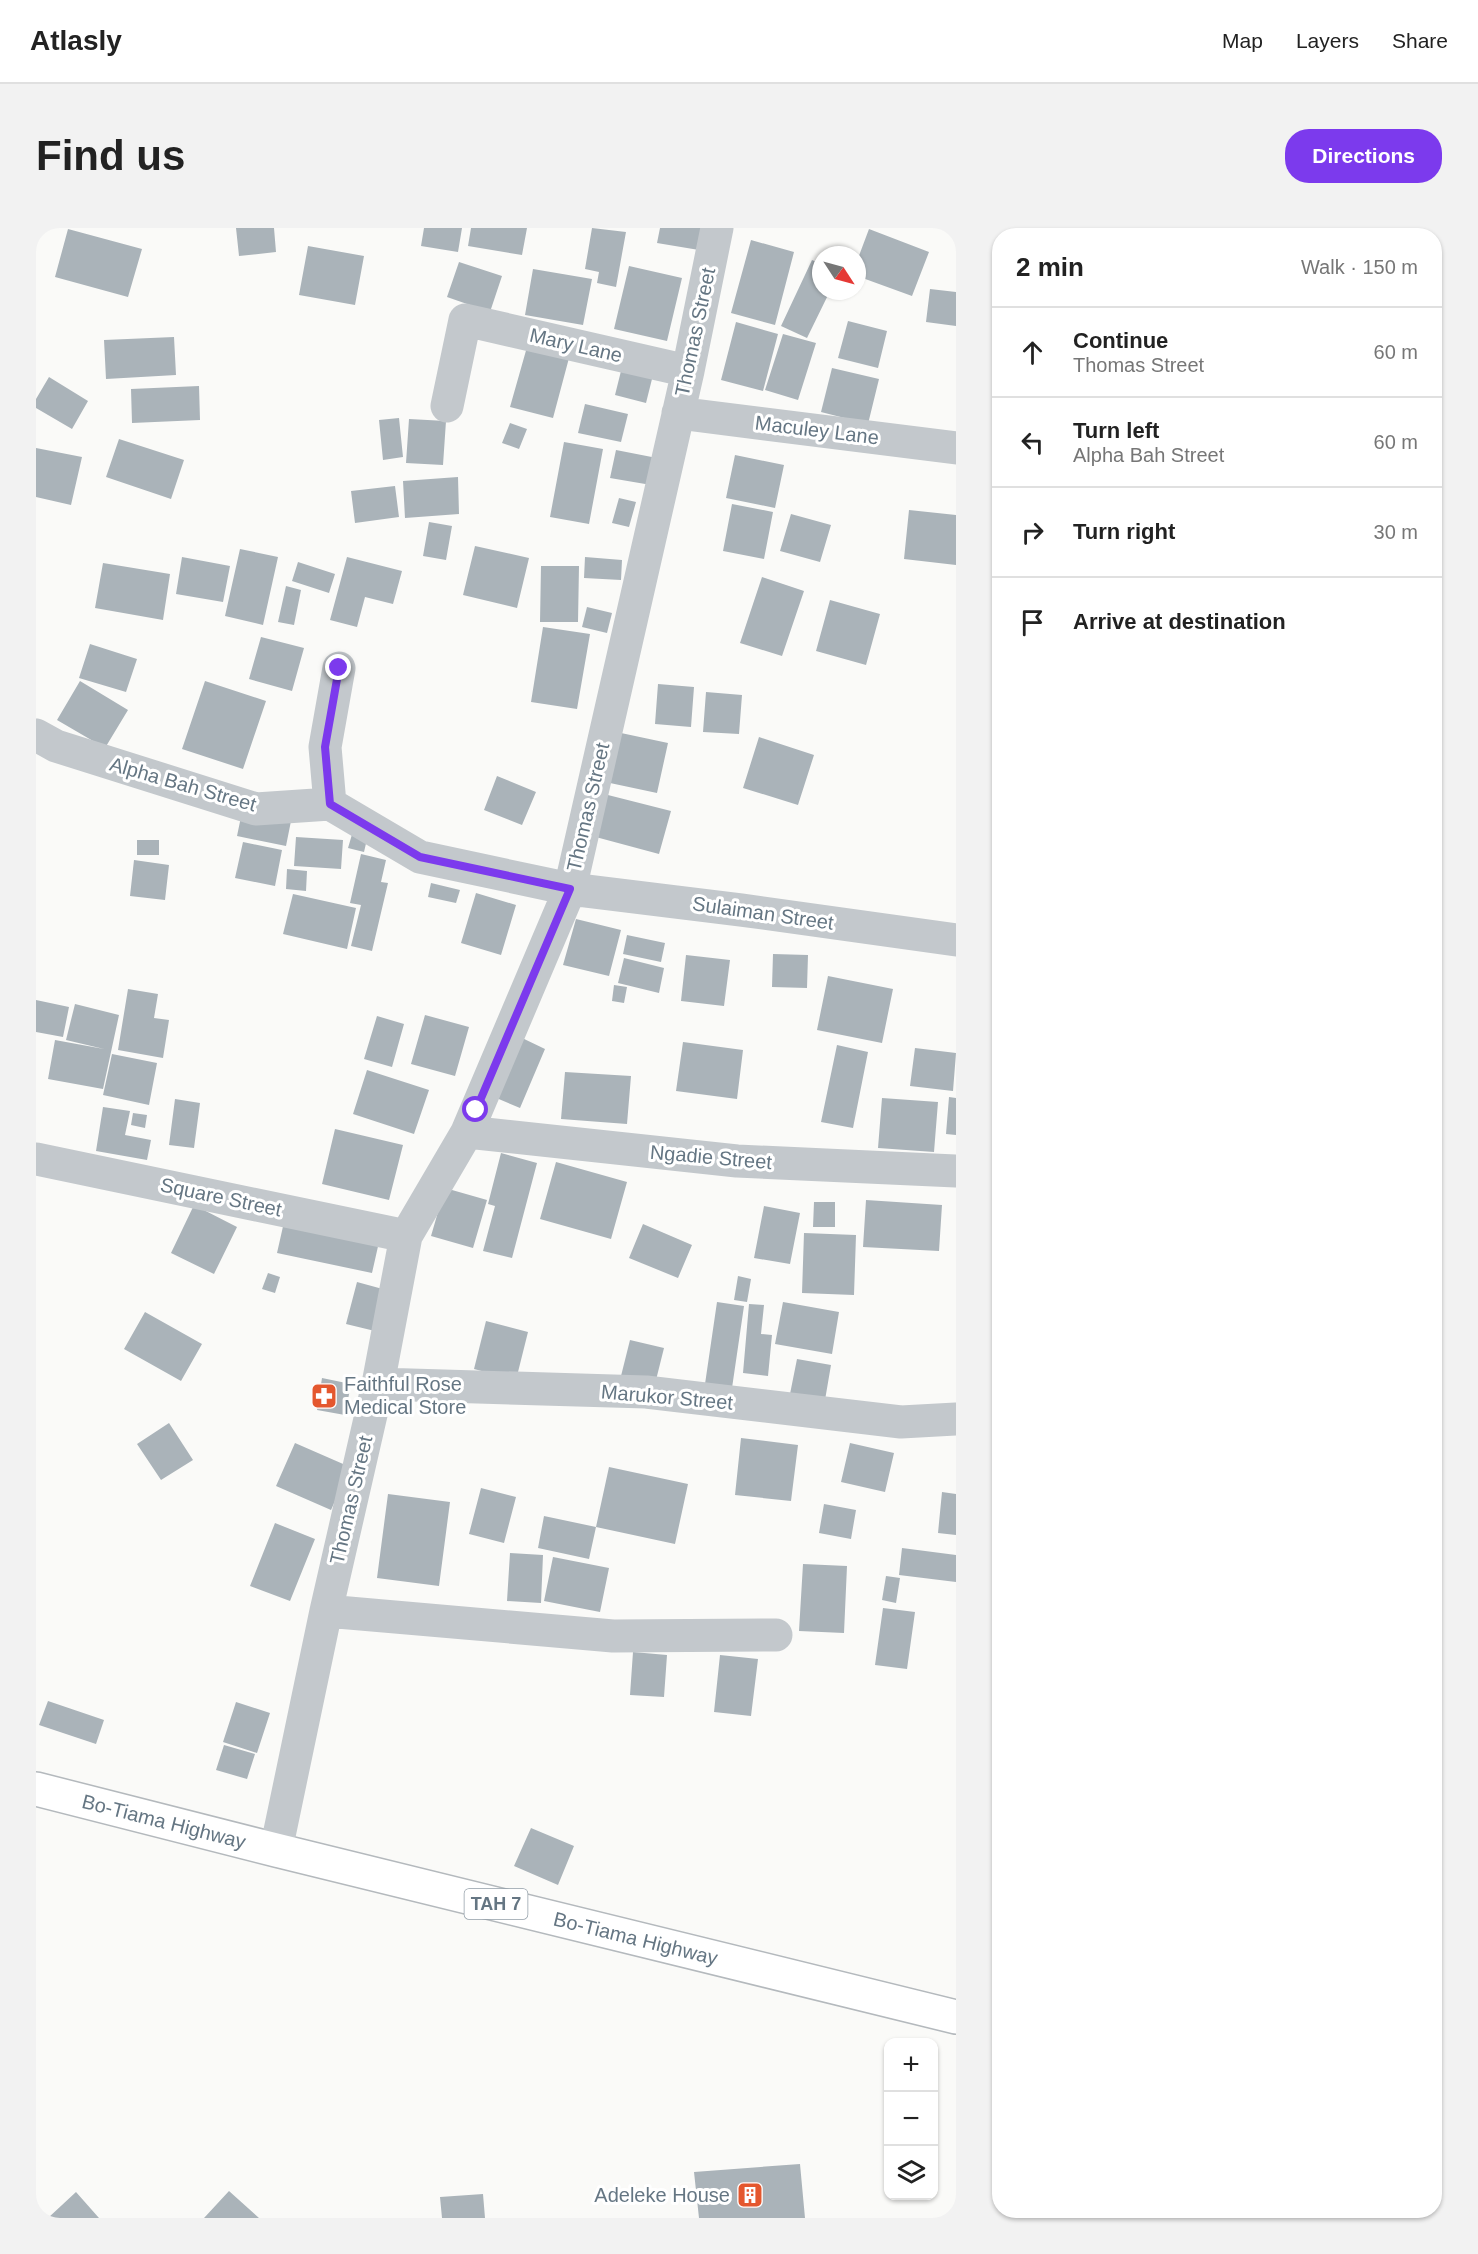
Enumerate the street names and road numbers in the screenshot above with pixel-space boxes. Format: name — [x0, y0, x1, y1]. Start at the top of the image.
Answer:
street label: Thomas Street — [671, 265, 719, 398]
street label: Mary Lane — [527, 324, 625, 366]
street label: Maculey Lane — [754, 411, 880, 449]
street label: Thomas Street — [563, 740, 614, 873]
street label: Alpha Bah Street — [107, 753, 259, 816]
street label: Sulaiman Street — [691, 892, 835, 934]
street label: Ngadie Street — [649, 1141, 773, 1173]
street label: Square Street — [158, 1173, 284, 1221]
street label: Marukor Street — [600, 1380, 734, 1414]
street label: Thomas Street — [326, 1433, 377, 1566]
street label: Bo-Tiama Highway — [80, 1790, 248, 1853]
road number: TAH 7 — [464, 1889, 528, 1919]
street label: Bo-Tiama Highway — [551, 1908, 720, 1969]

